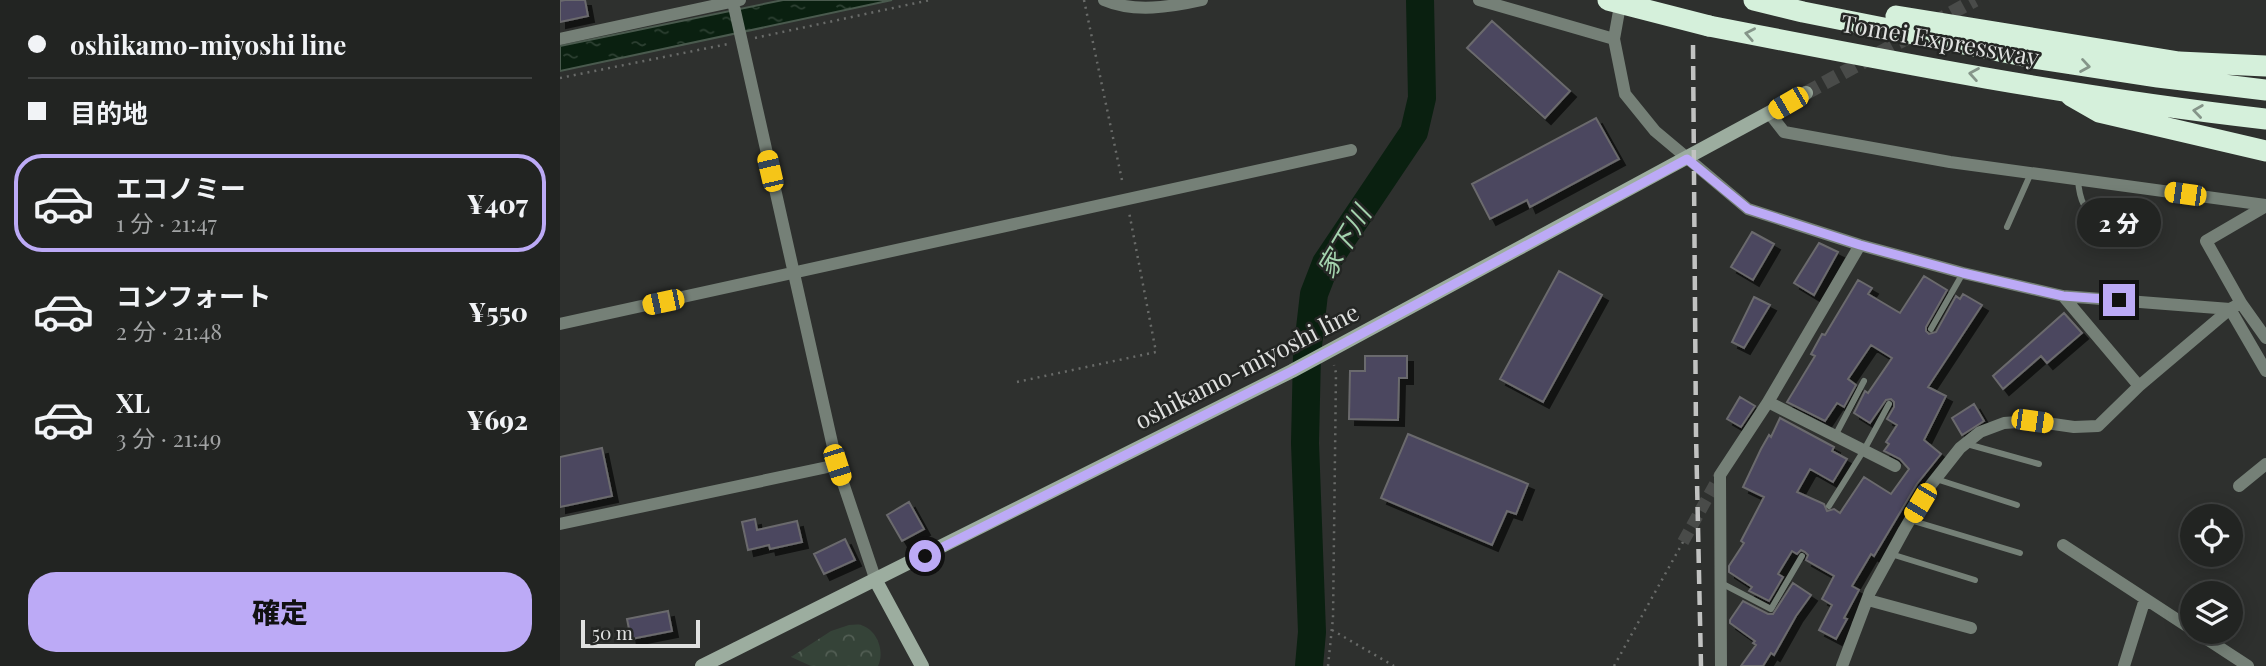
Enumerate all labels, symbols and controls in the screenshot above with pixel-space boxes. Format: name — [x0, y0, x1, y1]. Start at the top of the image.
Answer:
street label: Tomei Expressway — [1839, 6, 2042, 72]
text: oshikamo-miyoshi line — [70, 27, 346, 62]
one-way arrow — [1744, 27, 1756, 42]
one-way arrow — [2079, 58, 2091, 73]
one-way arrow — [1968, 67, 1980, 82]
car — [1765, 83, 1812, 123]
text: 目的地 — [70, 95, 148, 130]
one-way arrow — [2192, 103, 2204, 118]
car — [756, 148, 785, 194]
text: エコノミー — [116, 170, 246, 205]
icon: car — [32, 172, 95, 235]
car — [2163, 181, 2208, 207]
text: ¥407 — [467, 186, 528, 221]
water label: 家下川 — [1308, 196, 1379, 284]
callout: 2 分 — [2077, 198, 2161, 247]
text: 1 分 · 21:47 — [116, 207, 217, 238]
text: 2 分 — [2099, 207, 2139, 238]
text: コンフォート — [116, 278, 271, 313]
icon: car — [32, 280, 95, 343]
route end — [2103, 284, 2135, 316]
car — [641, 287, 686, 317]
text: ¥550 — [468, 294, 528, 329]
street label: oshikamo-miyoshi line — [1129, 295, 1364, 436]
text: 2 分 · 21:48 — [116, 315, 222, 346]
text: XL — [116, 385, 150, 420]
icon: car — [32, 388, 95, 451]
text: ¥692 — [466, 402, 528, 437]
car — [2010, 408, 2055, 434]
text: 3 分 · 21:49 — [116, 422, 221, 453]
car — [821, 442, 854, 488]
car — [1901, 480, 1940, 526]
map controls — [2180, 504, 2243, 644]
button: locate — [2180, 504, 2243, 567]
route start — [909, 540, 941, 572]
button: 確定 — [28, 572, 532, 652]
button: layers — [2180, 581, 2243, 644]
scale bar — [581, 617, 700, 649]
text: 50 m — [592, 619, 633, 645]

